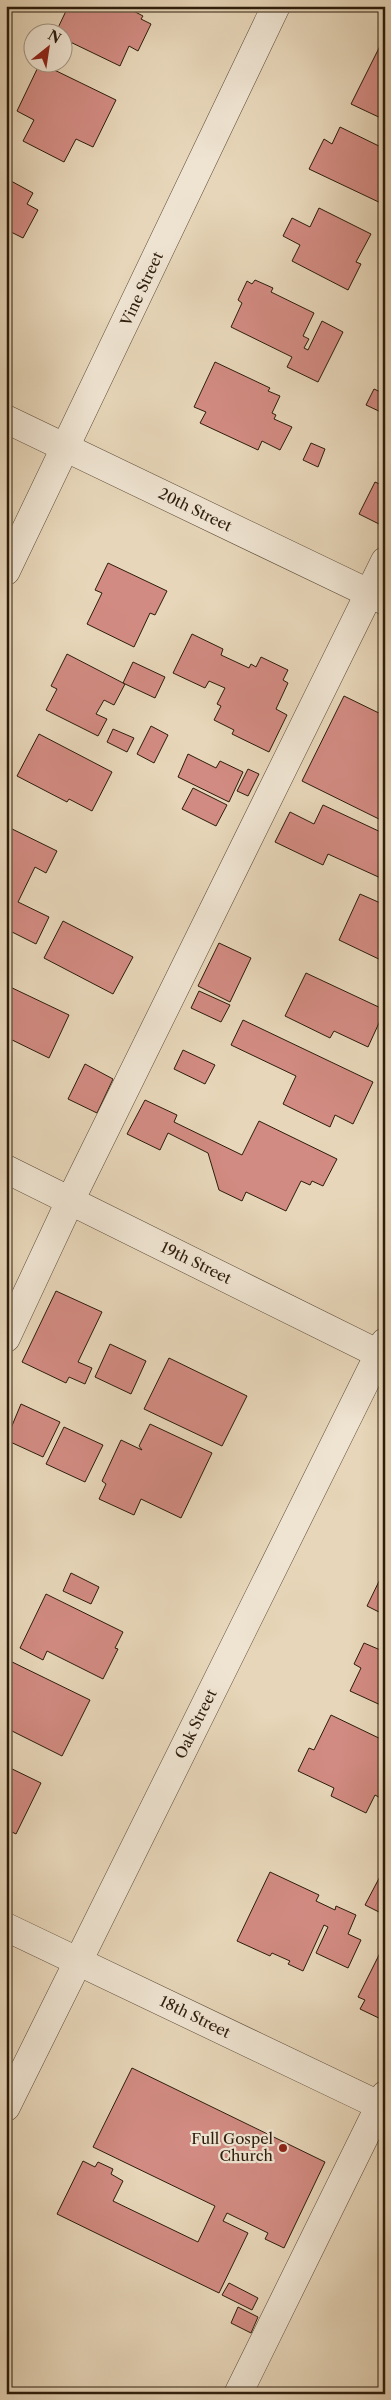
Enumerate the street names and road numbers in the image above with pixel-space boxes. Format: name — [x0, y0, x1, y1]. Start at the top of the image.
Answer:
street label: Vine Street — [116, 248, 167, 330]
street label: 20th Street — [155, 484, 236, 536]
street label: 19th Street — [158, 1237, 235, 1288]
street label: Oak Street — [171, 1685, 221, 1762]
street label: 18th Street — [157, 1991, 234, 2042]

